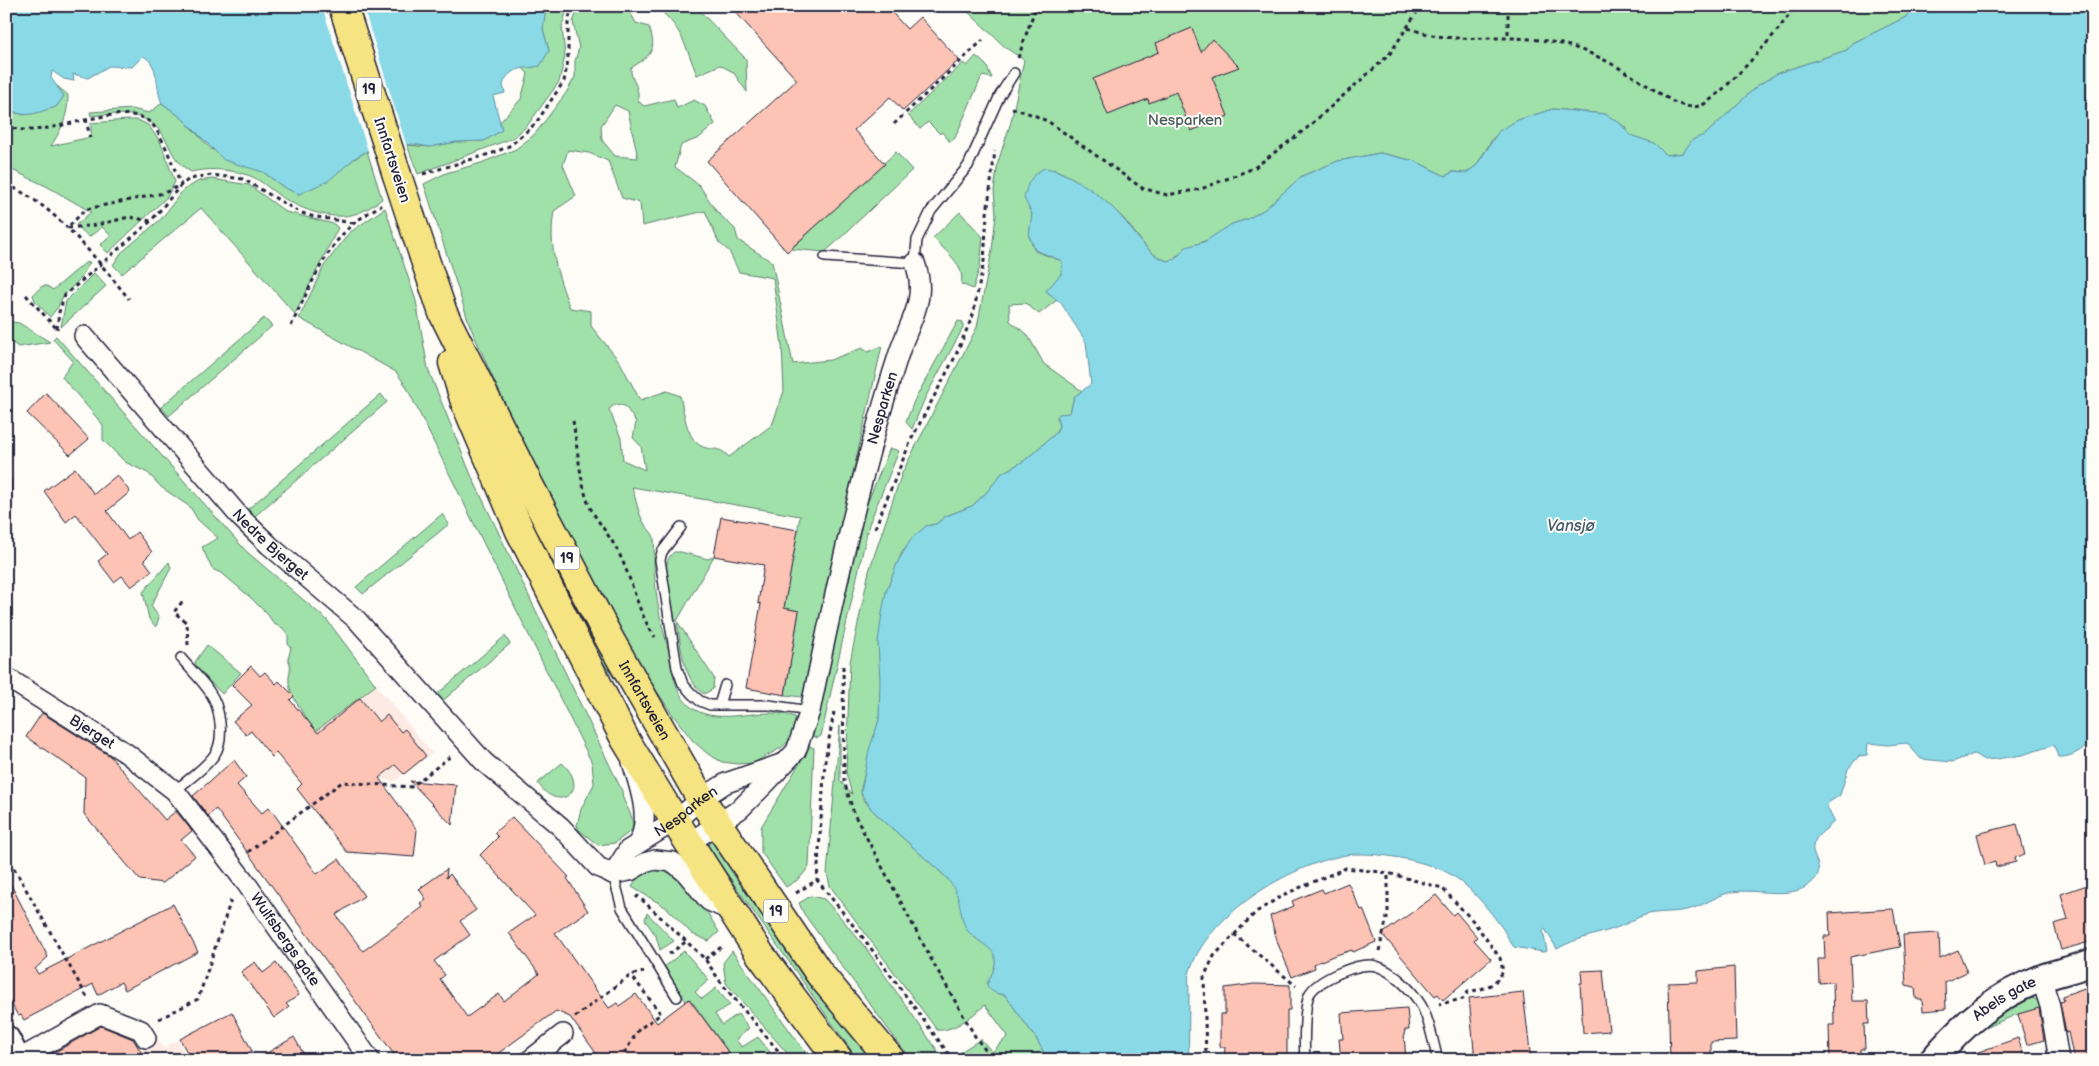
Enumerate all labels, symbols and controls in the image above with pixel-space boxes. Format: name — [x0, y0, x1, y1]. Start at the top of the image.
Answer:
road number: 19 — [356, 78, 382, 100]
park label: Nesparken — [1148, 111, 1222, 130]
street label: Innfartsveien — [369, 115, 415, 205]
street label: Nesparken — [863, 369, 902, 446]
street label: Nedre Bjerget — [228, 505, 313, 584]
water label: Vansjø — [1547, 517, 1596, 536]
road number: 19 — [554, 546, 580, 570]
street label: Innfartsveien — [614, 657, 675, 744]
street label: Bjerget — [66, 710, 119, 753]
street label: Nesparken — [651, 781, 721, 841]
street label: Wulfsbergs gate — [246, 889, 325, 990]
road number: 19 — [764, 899, 788, 922]
street label: Abels gate — [1968, 972, 2039, 1025]

